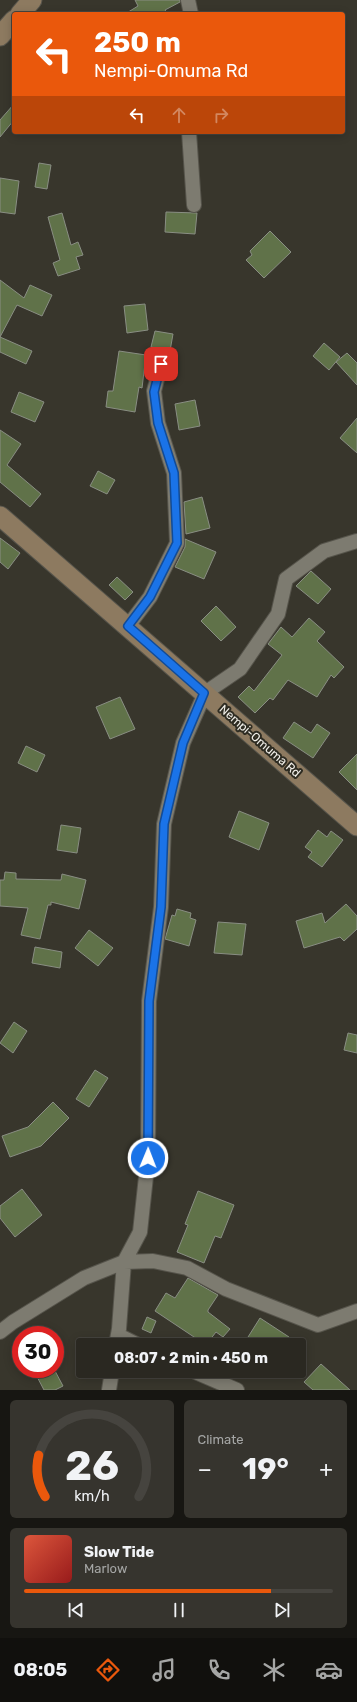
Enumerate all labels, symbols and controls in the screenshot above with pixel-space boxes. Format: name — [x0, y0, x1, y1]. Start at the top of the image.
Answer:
text: 250 m — [94, 26, 181, 59]
icon: left — [28, 28, 80, 80]
text: Nempi-Omuma Rd — [94, 60, 248, 82]
icon: left — [126, 104, 148, 126]
icon: ahead — [168, 104, 190, 126]
icon: right — [210, 104, 232, 126]
pin — [144, 347, 178, 381]
icon: arrive — [150, 353, 172, 375]
street label: Nempi-Omuma Rd — [217, 702, 303, 780]
position arrow — [127, 1137, 169, 1179]
speed limit sign: 30 — [12, 1326, 64, 1378]
text: 08:07 · 2 min · 450 m — [114, 1349, 268, 1367]
text: Climate — [198, 1432, 244, 1447]
text: 26 — [65, 1441, 119, 1490]
text: 19° — [242, 1451, 289, 1487]
text: − — [198, 1456, 212, 1483]
text: + — [319, 1456, 333, 1483]
text: km/h — [74, 1488, 110, 1505]
text: Slow Tide — [84, 1543, 154, 1561]
text: Marlow — [84, 1561, 127, 1576]
icon: previous — [65, 1599, 87, 1621]
icon: pause — [168, 1599, 190, 1621]
icon: next — [271, 1599, 293, 1621]
icon: directions — [94, 1656, 122, 1684]
icon: music — [150, 1656, 178, 1684]
icon: phone — [205, 1656, 233, 1684]
icon: climate — [260, 1656, 288, 1684]
icon: car — [315, 1656, 343, 1684]
text: 08:05 — [14, 1659, 67, 1681]

